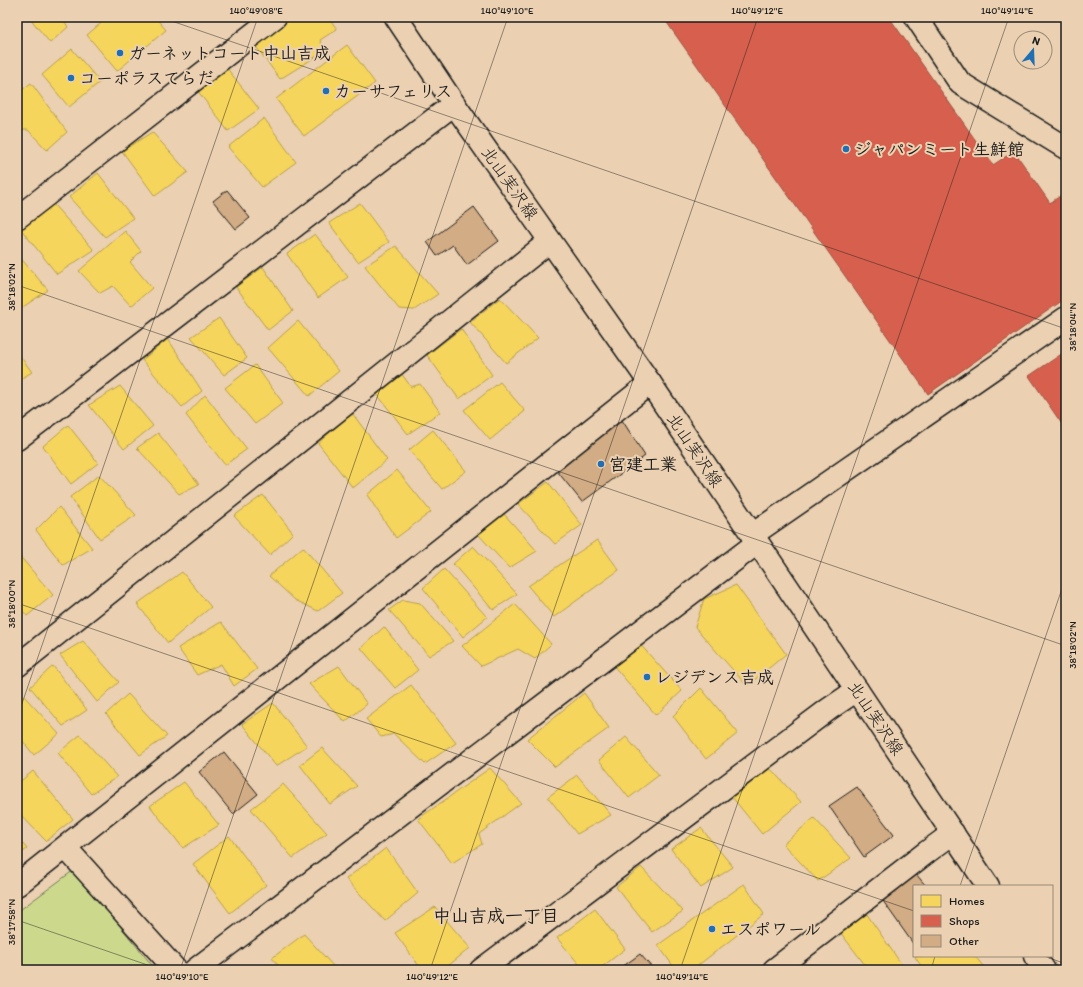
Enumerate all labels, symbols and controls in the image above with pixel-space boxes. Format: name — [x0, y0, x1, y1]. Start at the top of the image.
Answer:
text: 140°49'08"E — [229, 4, 283, 17]
text: 140°49'10"E — [481, 4, 534, 17]
text: 140°49'12"E — [731, 4, 783, 17]
text: 140°49'14"E — [981, 4, 1034, 17]
north arrow — [1013, 30, 1053, 70]
text: N — [1030, 34, 1042, 48]
place label: ガーネットコート中山吉成 — [128, 43, 331, 63]
marker: ガーネットコート中山吉成 — [115, 48, 125, 58]
place label: コーポラスてらだ — [79, 68, 214, 88]
marker: コーポラスてらだ — [66, 73, 76, 83]
place label: カーサフェリス — [334, 81, 452, 101]
marker: カーサフェリス — [321, 86, 331, 96]
place label: ジャパンミート生鮮館 — [854, 139, 1024, 159]
street label: 北山実沢線 — [477, 142, 543, 224]
marker: ジャパンミート生鮮館 — [841, 144, 851, 154]
text: 38°18'02"N — [5, 263, 18, 311]
text: 38°18'04"N — [1066, 303, 1079, 351]
street label: 北山実沢線 — [663, 409, 727, 491]
place label: 宮建工業 — [609, 454, 677, 474]
marker: 宮建工業 — [596, 459, 606, 469]
text: 38°18'00"N — [5, 579, 18, 628]
text: 38°18'02"N — [1066, 621, 1079, 669]
place label: レジデンス吉成 — [655, 667, 774, 687]
marker: レジデンス吉成 — [642, 672, 652, 682]
street label: 北山実沢線 — [844, 677, 908, 759]
legend — [913, 885, 1053, 957]
text: Homes — [949, 894, 985, 908]
text: 38°17'58"N — [5, 899, 18, 945]
district label: 中山吉成一丁目 — [433, 905, 559, 927]
text: Shops — [949, 914, 980, 928]
place label: エスポワール — [720, 919, 821, 939]
marker: エスポワール — [707, 924, 717, 934]
text: Other — [949, 934, 979, 948]
text: 140°49'10"E — [156, 970, 209, 983]
text: 140°49'12"E — [406, 970, 458, 983]
text: 140°49'14"E — [656, 970, 709, 983]

